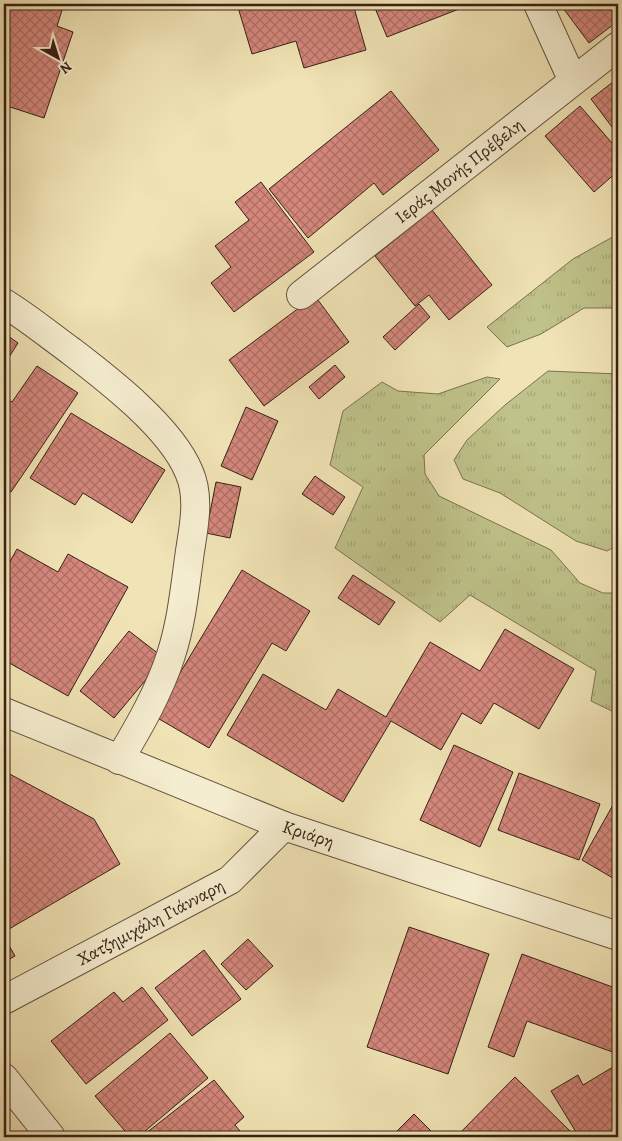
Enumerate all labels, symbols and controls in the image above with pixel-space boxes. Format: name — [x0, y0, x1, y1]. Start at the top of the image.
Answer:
north arrow — [32, 32, 82, 82]
text: N — [56, 57, 76, 78]
street label: Ιεράς Μονής Πρέβελη — [390, 113, 528, 229]
street label: Κριάρη — [279, 814, 337, 854]
street label: Χατζημιχάλη Γιάνναρη — [73, 873, 228, 971]

